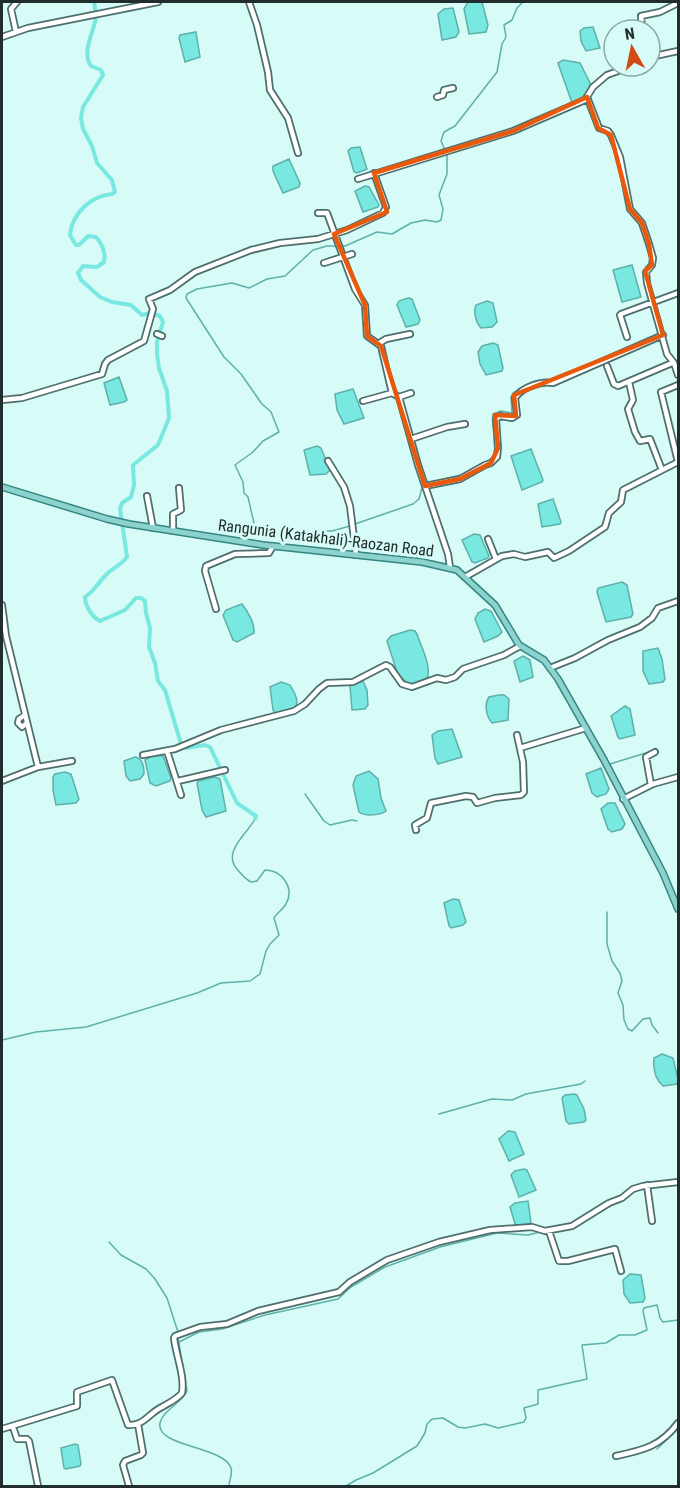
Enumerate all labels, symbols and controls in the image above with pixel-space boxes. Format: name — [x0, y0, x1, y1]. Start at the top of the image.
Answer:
north arrow — [602, 18, 662, 78]
text: N — [623, 24, 636, 44]
street label: Rangunia (Katakhali)-Raozan Road — [217, 515, 435, 561]

